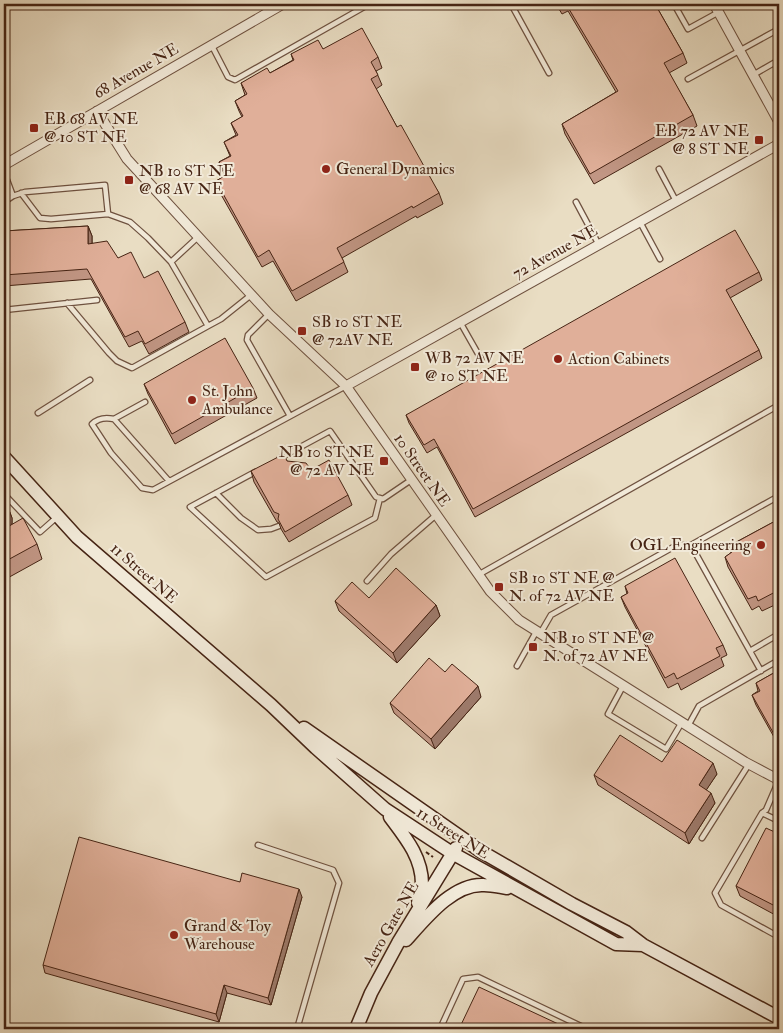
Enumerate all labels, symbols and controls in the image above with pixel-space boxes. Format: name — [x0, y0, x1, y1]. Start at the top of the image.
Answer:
street label: 68 Avenue NE — [90, 39, 182, 103]
place label: EB 68 AV NE @ 10 ST NE — [44, 109, 138, 147]
place label: EB 72 AV NE @ 8 ST NE — [655, 121, 749, 159]
marker: EB 68 AV NE @ 10 ST NE — [28, 122, 40, 134]
marker: EB 72 AV NE @ 8 ST NE — [753, 134, 765, 146]
place label: General Dynamics — [336, 159, 455, 179]
place label: NB 10 ST NE @ 68 AV NE — [139, 161, 234, 199]
marker: General Dynamics — [320, 163, 332, 175]
marker: NB 10 ST NE @ 68 AV NE — [123, 174, 135, 186]
street label: 72 Avenue NE — [509, 220, 601, 284]
place label: SB 10 ST NE @ 72AV NE — [312, 312, 402, 350]
marker: SB 10 ST NE @ 72AV NE — [296, 325, 308, 337]
place label: WB 72 AV NE @ 10 ST NE — [424, 348, 524, 386]
place label: Action Cabinets — [567, 349, 669, 369]
marker: Action Cabinets — [552, 353, 564, 365]
marker: WB 72 AV NE @ 10 ST NE — [409, 361, 421, 373]
place label: St. John Ambulance — [201, 381, 273, 419]
marker: St. John Ambulance — [186, 394, 198, 406]
street label: 10 Street NE — [389, 429, 455, 511]
place label: NB 10 ST NE @ 72 AV NE — [279, 442, 374, 480]
marker: NB 10 ST NE @ 72 AV NE — [378, 455, 390, 467]
place label: OGL Engineering — [630, 535, 752, 555]
street label: 11 Street NE — [106, 538, 182, 608]
marker: OGL Engineering — [755, 539, 767, 551]
place label: SB 10 ST NE @ N. of 72 AV NE — [509, 568, 615, 606]
marker: SB 10 ST NE @ N. of 72 AV NE — [493, 581, 505, 593]
place label: NB 10 ST NE @ N. of 72 AV NE — [543, 628, 654, 666]
marker: NB 10 ST NE @ N. of 72 AV NE — [527, 641, 539, 653]
street label: 11 Street NE — [413, 803, 493, 863]
street label: Aero Gate NE — [358, 878, 423, 971]
place label: Grand & Toy Warehouse — [183, 916, 272, 954]
marker: Grand & Toy Warehouse — [168, 929, 180, 941]

